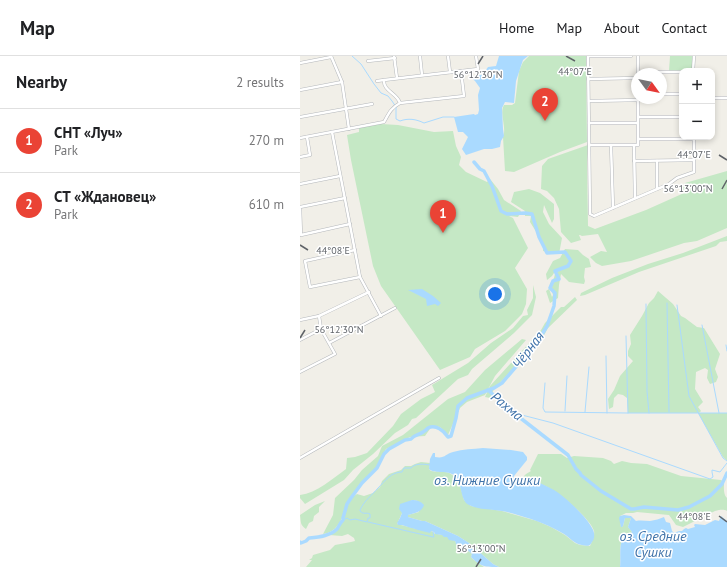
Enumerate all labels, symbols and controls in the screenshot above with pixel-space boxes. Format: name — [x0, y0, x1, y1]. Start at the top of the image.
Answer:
text: Map — [20, 16, 55, 40]
text: Home — [499, 19, 534, 37]
text: Map — [556, 19, 582, 37]
text: About — [604, 19, 640, 37]
text: Contact — [662, 19, 707, 37]
text: 44°07'E — [558, 65, 592, 78]
text: 56°12'30"N — [453, 68, 503, 81]
north arrow — [631, 68, 667, 104]
map controls — [679, 68, 715, 140]
button: + — [679, 68, 715, 104]
text: Nearby — [16, 71, 67, 93]
text: 2 results — [236, 74, 284, 91]
pin: 2 — [532, 88, 558, 121]
button: − — [679, 104, 715, 140]
text: СНТ «Луч» — [54, 123, 123, 142]
text: 1 — [25, 132, 33, 149]
text: 270 m — [249, 132, 284, 149]
text: Park — [54, 142, 78, 159]
text: 44°07'E — [677, 148, 711, 161]
text: 56°13'00"N — [663, 182, 713, 195]
text: СТ «Ждановец» — [54, 187, 156, 206]
text: 2 — [25, 196, 33, 213]
text: 610 m — [249, 196, 284, 213]
pin: 1 — [430, 200, 456, 233]
text: Park — [54, 206, 78, 223]
text: 44°08'E — [316, 244, 350, 257]
your location — [485, 284, 505, 304]
text: 56°12'30"N — [314, 323, 364, 336]
water label: Чёрная — [508, 327, 548, 372]
water label: Рахма — [487, 388, 527, 425]
water label: оз. Нижние Сушки — [434, 471, 540, 489]
text: 44°08'E — [677, 510, 711, 523]
water label: оз. Средние Сушки — [620, 527, 687, 561]
text: 56°13'00"N — [456, 542, 506, 555]

